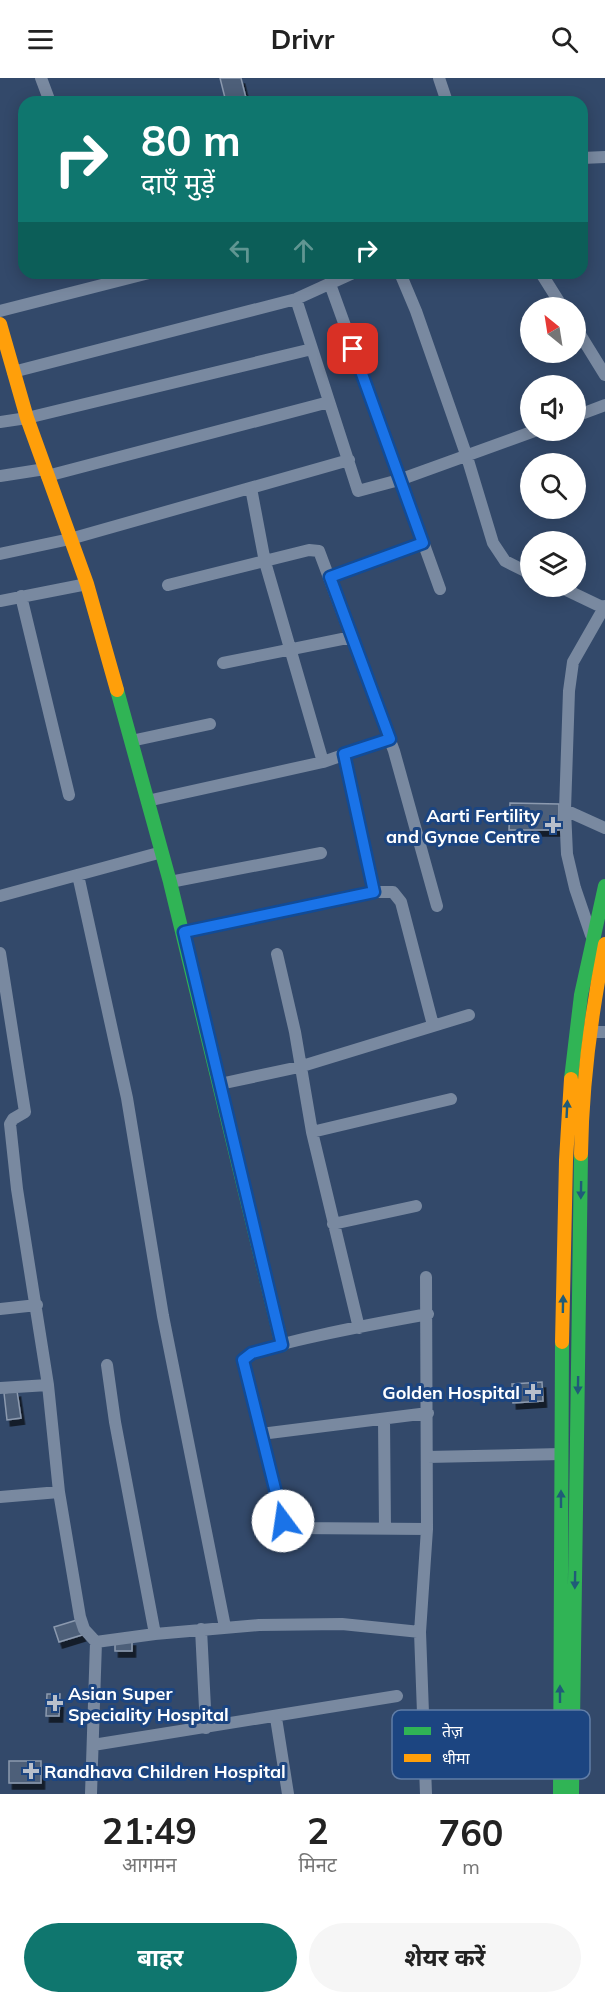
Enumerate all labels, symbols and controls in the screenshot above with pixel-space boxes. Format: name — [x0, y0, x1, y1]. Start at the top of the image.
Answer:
text: Drivr — [271, 22, 334, 56]
icon: menu — [24, 23, 57, 56]
icon: search — [548, 23, 581, 56]
text: 80 m — [141, 114, 241, 167]
icon: right — [42, 120, 120, 198]
text: दाएँ मुड़ें — [141, 166, 215, 200]
icon: left — [224, 234, 257, 267]
icon: ahead — [287, 234, 320, 267]
icon: right — [350, 234, 383, 267]
north arrow — [520, 297, 586, 363]
map controls — [520, 297, 586, 597]
pin — [327, 323, 378, 374]
icon: arrive — [336, 332, 369, 365]
button: sound — [520, 375, 586, 441]
button: search — [520, 453, 586, 519]
button: layers — [520, 531, 586, 597]
place label: Aarti Fertility and Gynae Centre — [386, 804, 540, 848]
marker: Aarti Fertility and Gynae Centre — [544, 816, 562, 834]
one-way arrow — [563, 1099, 572, 1118]
one-way arrow — [576, 1180, 585, 1199]
one-way arrow — [558, 1294, 567, 1313]
one-way arrow — [573, 1375, 582, 1394]
place label: Golden Hospital — [382, 1381, 520, 1404]
marker: Golden Hospital — [524, 1383, 542, 1401]
position arrow — [251, 1489, 315, 1553]
one-way arrow — [556, 1489, 566, 1508]
one-way arrow — [570, 1570, 580, 1589]
place label: Asian Super Speciality Hospital — [68, 1682, 229, 1726]
one-way arrow — [555, 1684, 565, 1703]
marker: Asian Super Speciality Hospital — [46, 1694, 64, 1712]
legend — [392, 1710, 590, 1779]
text: तेज़ — [442, 1721, 464, 1741]
text: धीमा — [442, 1748, 471, 1768]
place label: Randhava Children Hospital — [44, 1760, 286, 1783]
marker: Randhava Children Hospital — [22, 1762, 40, 1780]
text: 21:49 — [102, 1808, 197, 1853]
text: 2 — [307, 1808, 329, 1853]
text: 760 — [439, 1810, 503, 1855]
text: आगमन — [122, 1852, 177, 1877]
text: मिनट — [299, 1852, 337, 1877]
text: m — [462, 1854, 480, 1879]
button: बाहर — [24, 1923, 297, 1992]
button: शेयर करें — [309, 1923, 581, 1992]

